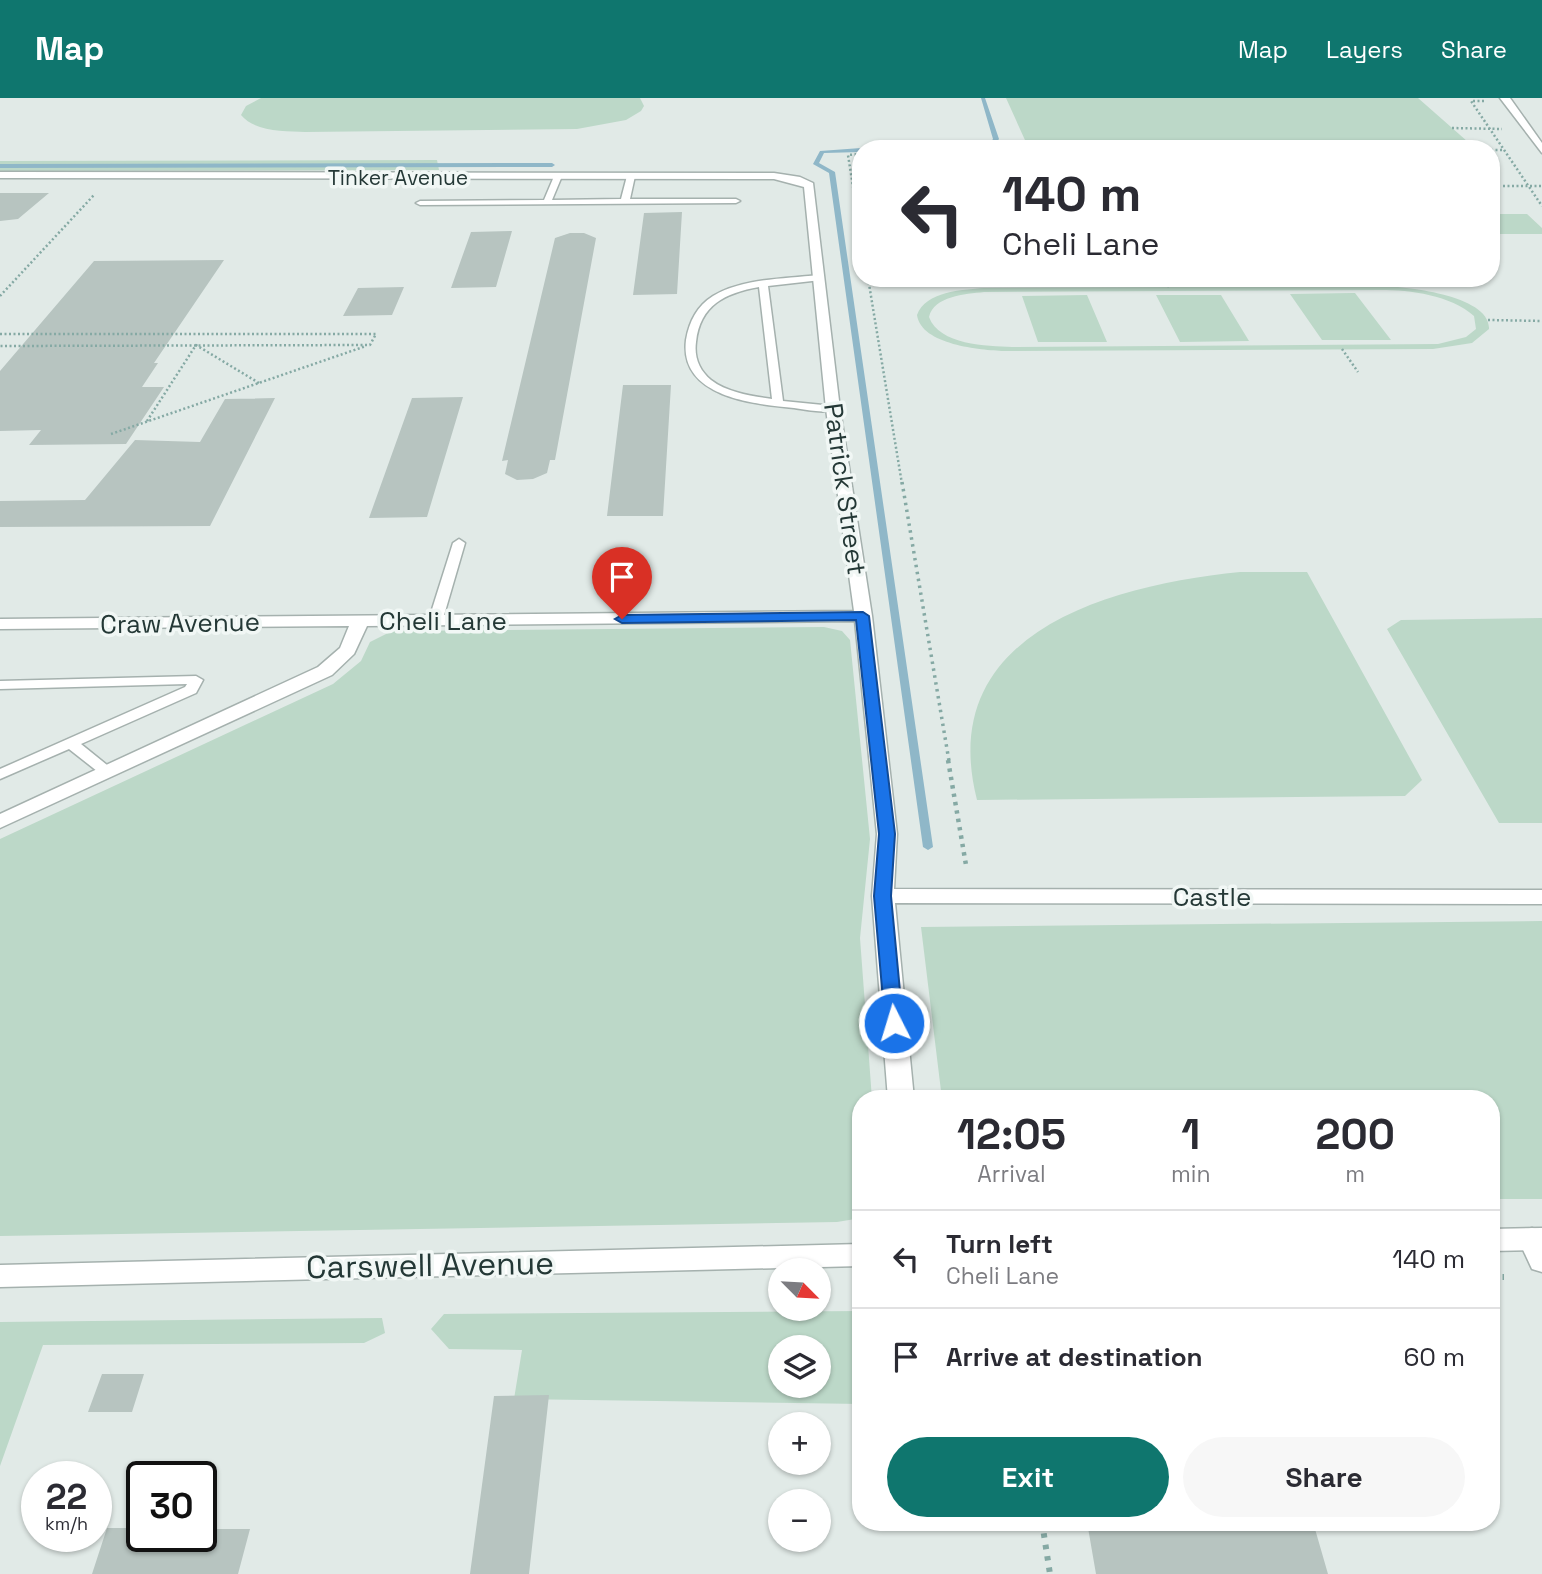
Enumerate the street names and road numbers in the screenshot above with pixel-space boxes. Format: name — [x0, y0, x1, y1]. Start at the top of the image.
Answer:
street label: Tinker Avenue — [328, 164, 468, 191]
street label: Patrick Street — [816, 401, 874, 577]
street label: Cheli Lane — [379, 604, 507, 638]
street label: Craw Avenue — [100, 605, 260, 641]
street label: Castle — [1173, 880, 1251, 914]
street label: Carswell Avenue — [306, 1243, 554, 1287]

